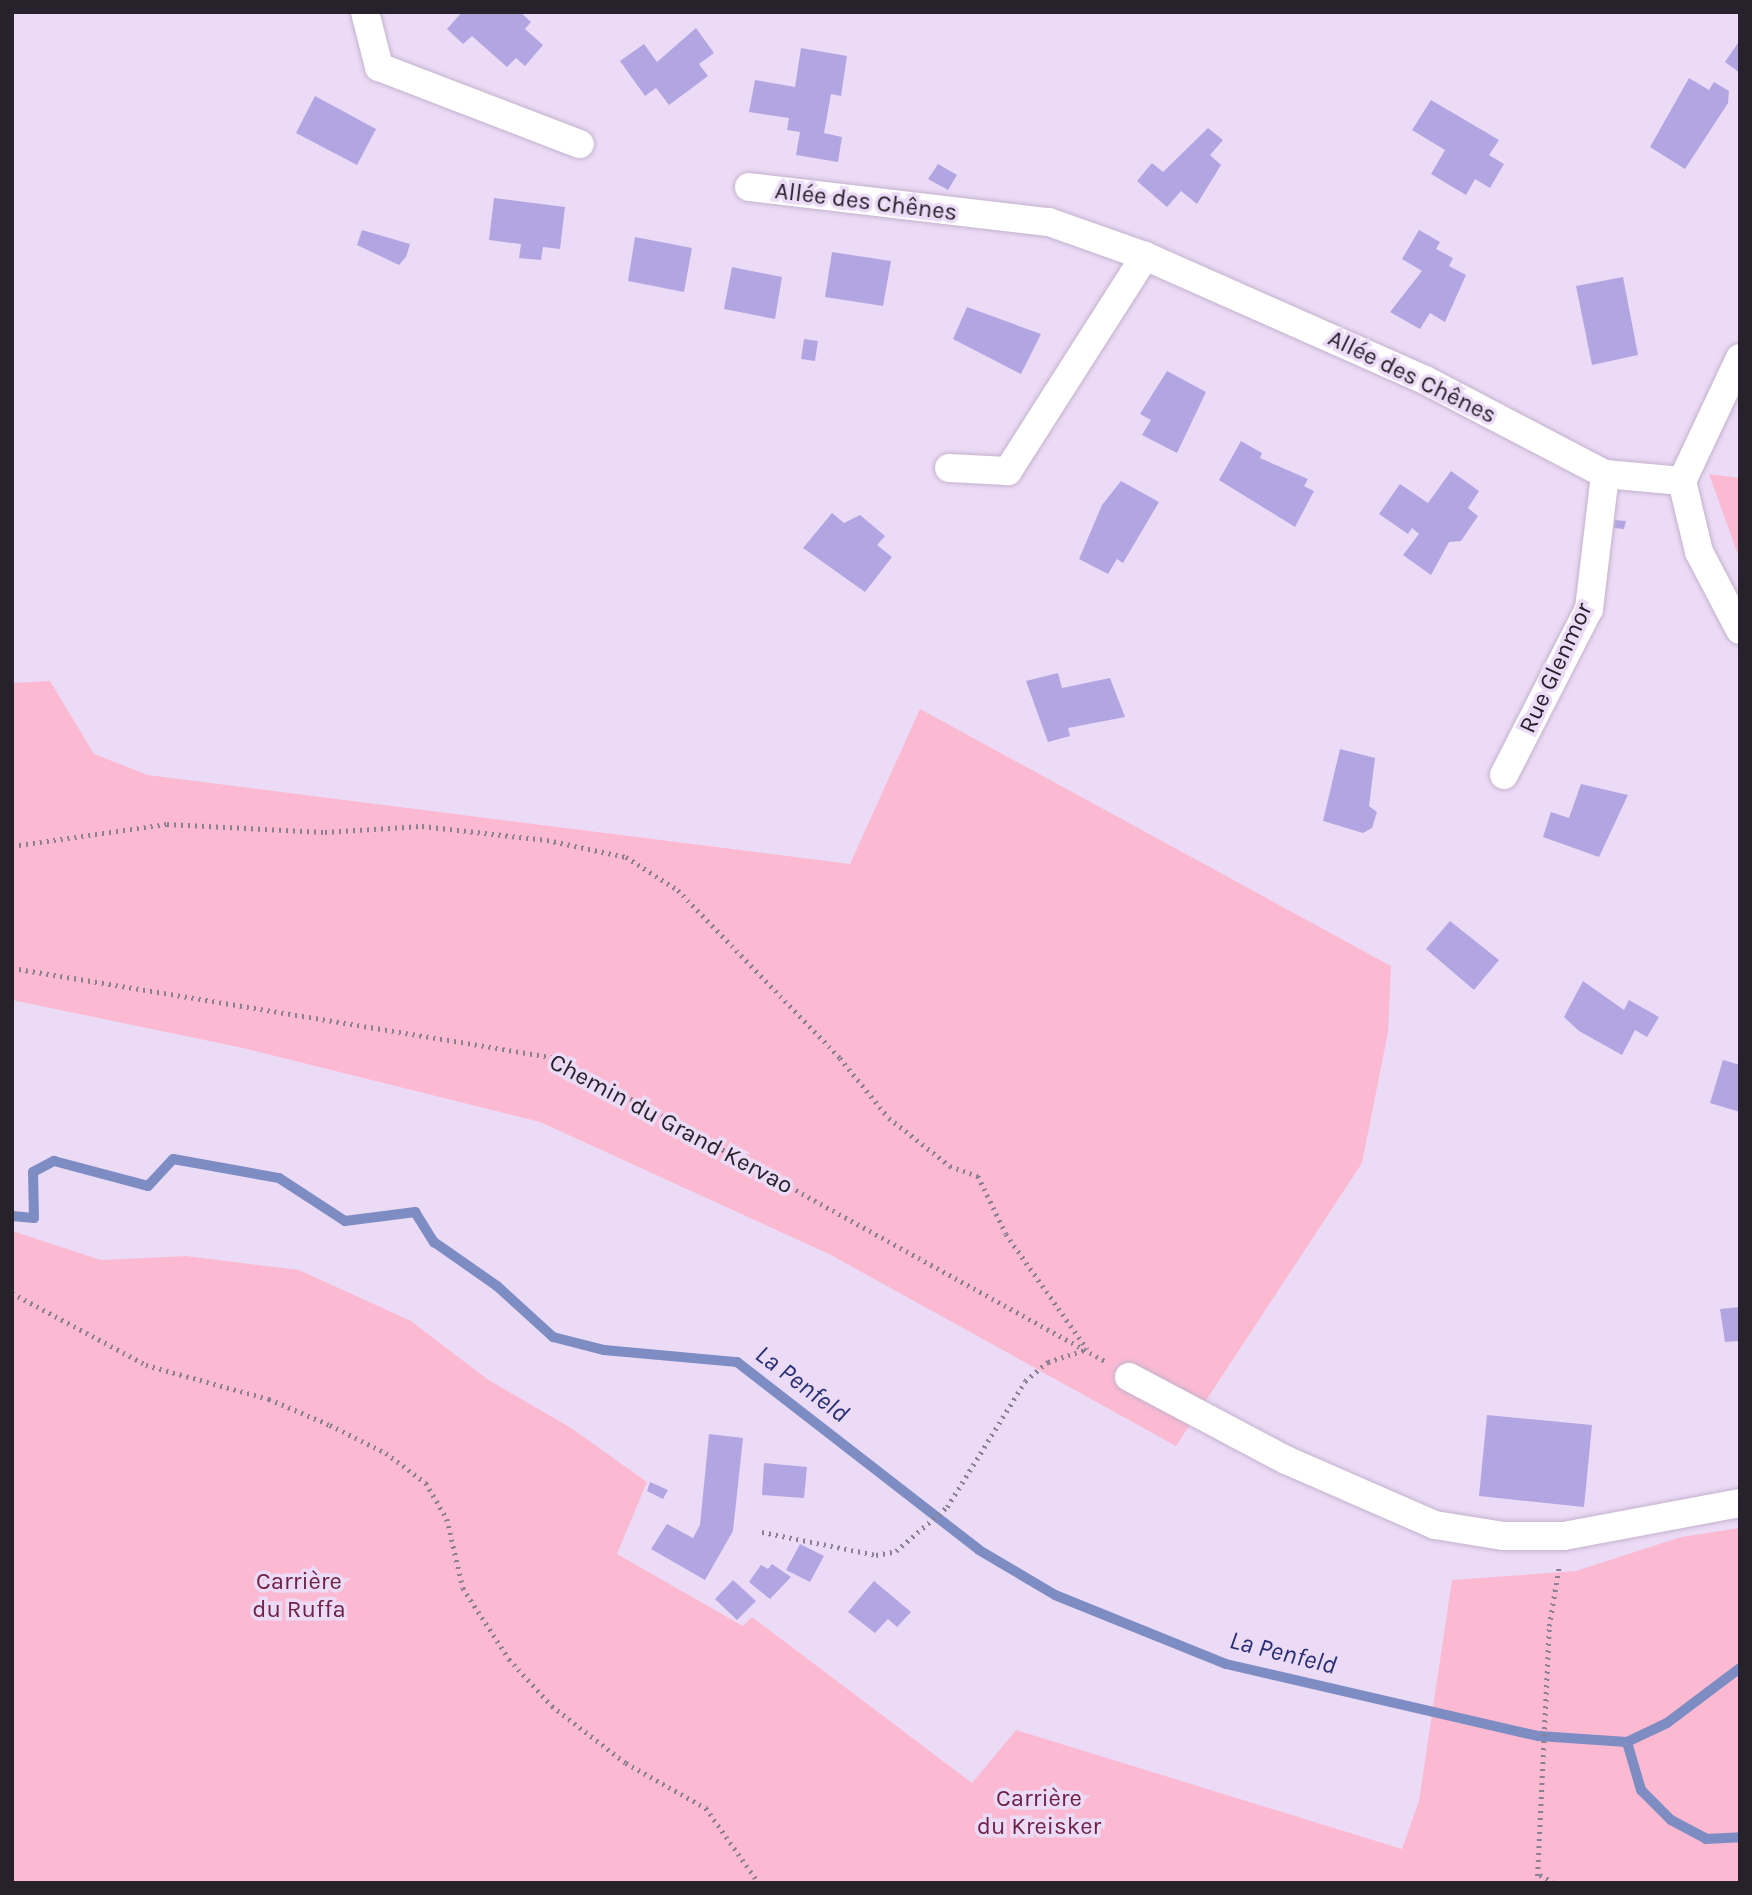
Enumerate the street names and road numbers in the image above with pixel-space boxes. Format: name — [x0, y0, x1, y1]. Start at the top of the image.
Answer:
street label: Allée des Chênes — [773, 177, 959, 227]
street label: Allée des Chênes — [1323, 324, 1501, 430]
street label: Rue Glenmor — [1513, 598, 1599, 738]
street label: Chemin du Grand Kervao — [544, 1048, 798, 1200]

